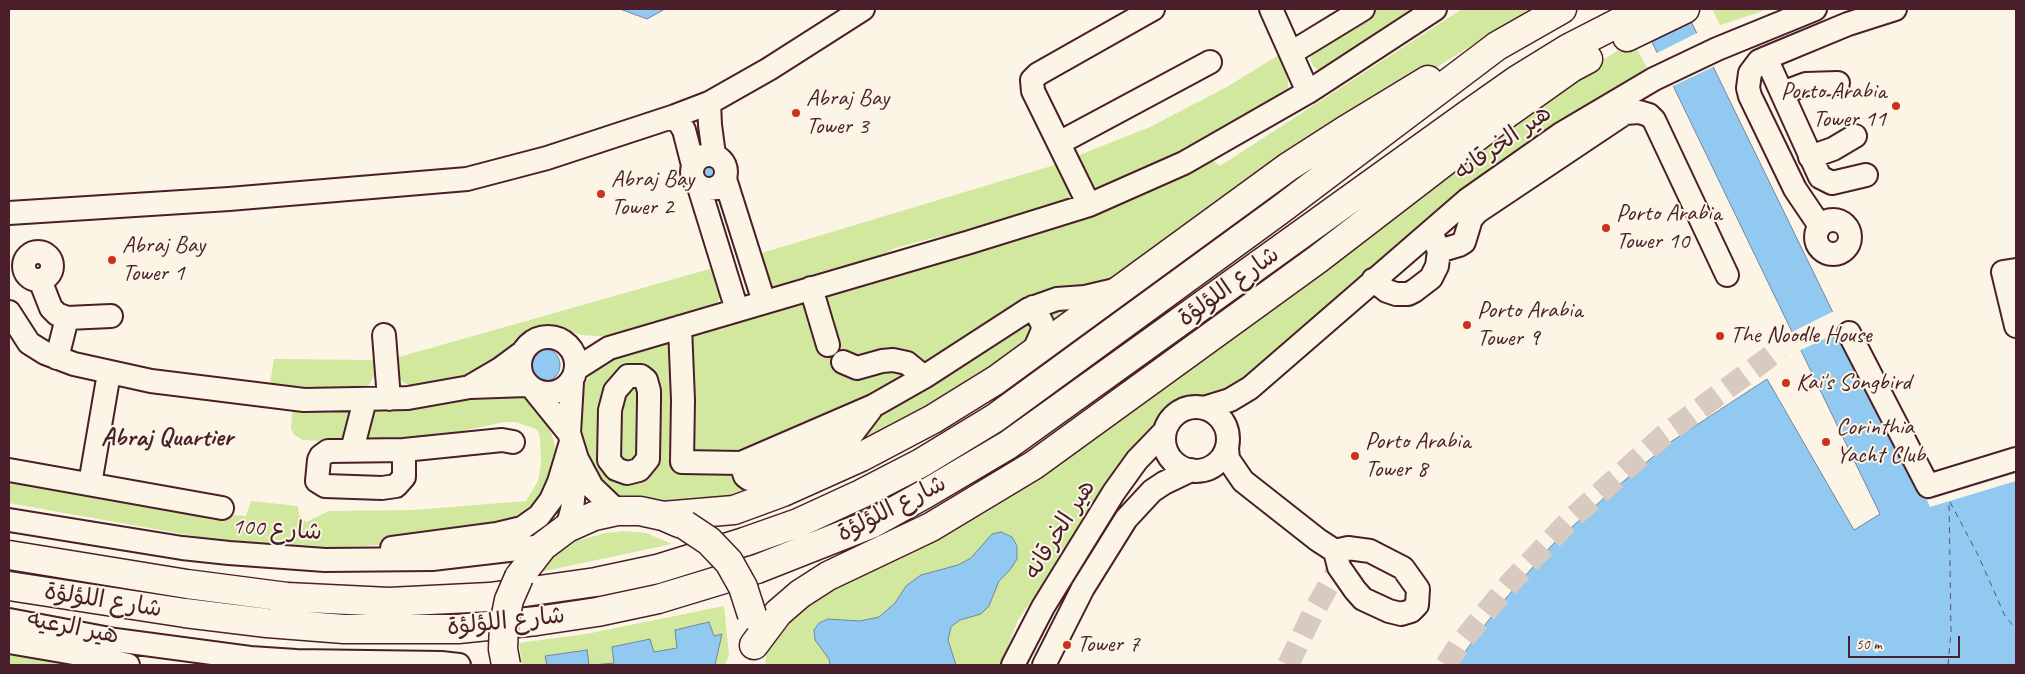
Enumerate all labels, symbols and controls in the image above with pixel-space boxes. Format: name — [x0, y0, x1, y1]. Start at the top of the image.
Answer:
place label: Porto Arabia Tower 11 — [1781, 78, 1886, 134]
place label: Abraj Bay Tower 3 — [806, 85, 889, 141]
street label: هير الخرقانه — [1449, 99, 1557, 187]
marker: Porto Arabia Tower 11 — [1890, 100, 1902, 112]
marker: Abraj Bay Tower 3 — [790, 107, 802, 119]
place label: Abraj Bay Tower 2 — [611, 166, 694, 222]
marker: Abraj Bay Tower 2 — [595, 188, 607, 200]
place label: Porto Arabia Tower 10 — [1616, 200, 1721, 256]
marker: Porto Arabia Tower 10 — [1600, 222, 1612, 234]
place label: Abraj Bay Tower 1 — [122, 232, 205, 288]
street label: شارع اللؤلؤة — [1173, 241, 1285, 333]
marker: Abraj Bay Tower 1 — [106, 254, 118, 266]
place label: Porto Arabia Tower 9 — [1477, 297, 1582, 353]
marker: Porto Arabia Tower 9 — [1461, 319, 1473, 331]
place label: The Noodle House — [1730, 322, 1871, 350]
marker: The Noodle House — [1714, 330, 1726, 342]
place label: Kai's Songbird — [1796, 369, 1911, 397]
marker: Kai's Songbird — [1780, 377, 1792, 389]
place label: Corinthia Yacht Club — [1836, 414, 1925, 470]
district label: Abraj Quartier — [101, 422, 233, 454]
place label: Porto Arabia Tower 8 — [1365, 428, 1470, 484]
marker: Corinthia Yacht Club — [1820, 436, 1832, 448]
marker: Porto Arabia Tower 8 — [1349, 450, 1361, 462]
street label: شارع اللؤلؤة — [833, 469, 951, 549]
street label: هير الخرقانه — [1018, 475, 1102, 585]
street label: شارع 100 — [231, 512, 323, 548]
street label: شارع اللؤلؤة — [42, 578, 164, 624]
street label: شارع اللؤلؤة — [446, 601, 566, 643]
street label: هير الرعيه — [25, 605, 121, 651]
scale bar — [1850, 626, 1962, 658]
place label: Tower 7 — [1077, 631, 1140, 659]
text: 50 m — [1856, 635, 1882, 654]
marker: Tower 7 — [1061, 639, 1073, 651]

